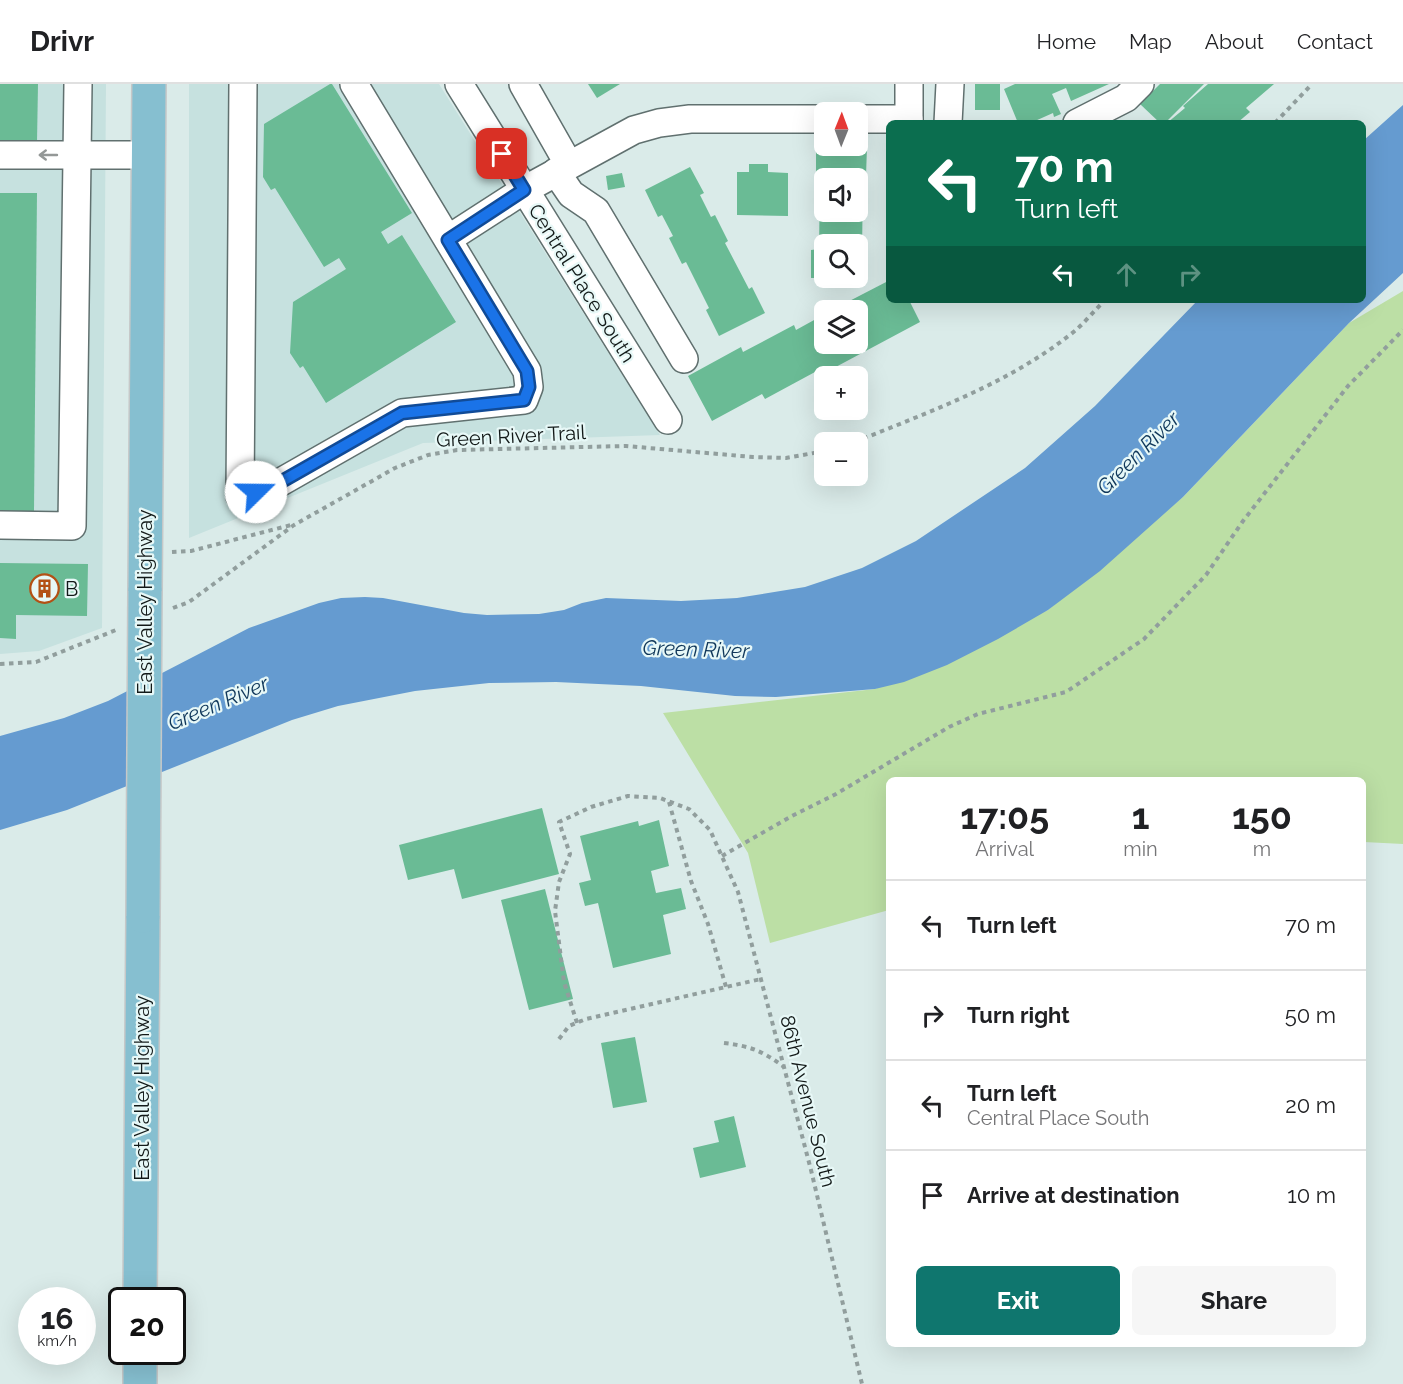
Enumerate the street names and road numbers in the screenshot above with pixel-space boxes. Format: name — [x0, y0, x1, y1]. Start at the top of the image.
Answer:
street label: Central Place South — [524, 199, 640, 367]
street label: Green River Trail — [436, 420, 587, 452]
street label: East Valley Highway — [133, 509, 157, 695]
street label: East Valley Highway — [130, 995, 154, 1181]
street label: 86th Avenue South — [775, 1013, 841, 1189]

